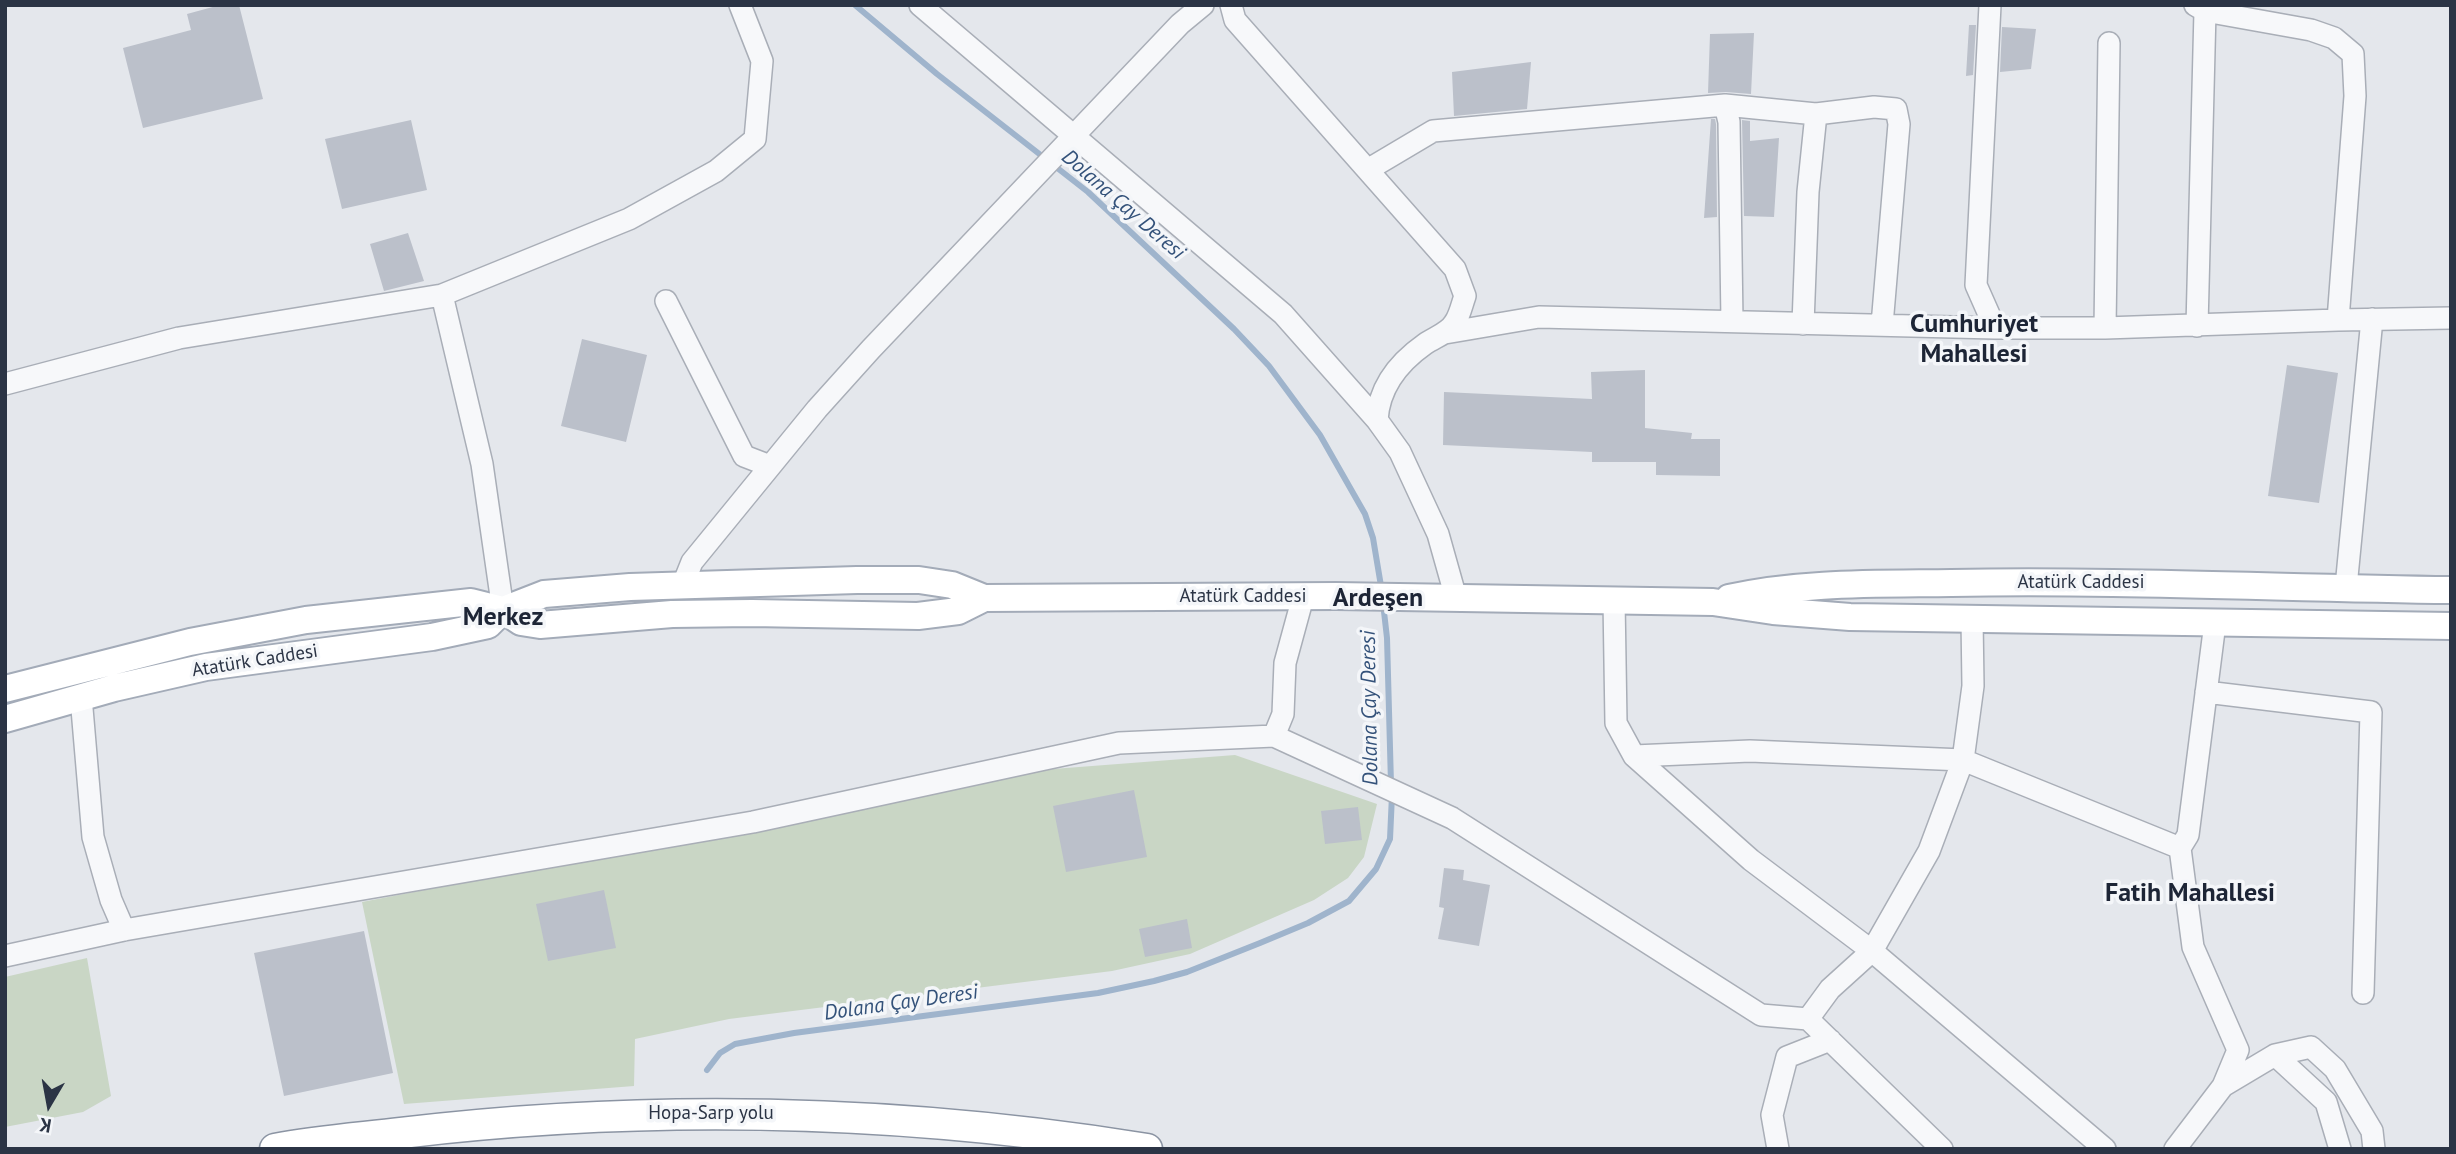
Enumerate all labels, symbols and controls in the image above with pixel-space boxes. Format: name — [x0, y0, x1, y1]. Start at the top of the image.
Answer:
water label: Dolana Çay Deresi — [1056, 145, 1190, 265]
district label: Cumhuriyet Mahallesi — [1910, 309, 2038, 370]
street label: Atatürk Caddesi — [2017, 572, 2145, 594]
district label: Ardeşen — [1333, 583, 1423, 615]
street label: Atatürk Caddesi — [1179, 586, 1307, 608]
district label: Merkez — [463, 602, 543, 634]
water label: Dolana Çay Deresi — [1356, 630, 1384, 786]
street label: Atatürk Caddesi — [190, 640, 320, 682]
district label: Fatih Mahallesi — [2105, 878, 2275, 910]
water label: Dolana Çay Deresi — [822, 980, 980, 1026]
north arrow — [14, 1070, 84, 1140]
street label: Hopa-Sarp yolu — [648, 1103, 774, 1125]
text: K — [37, 1113, 53, 1139]

